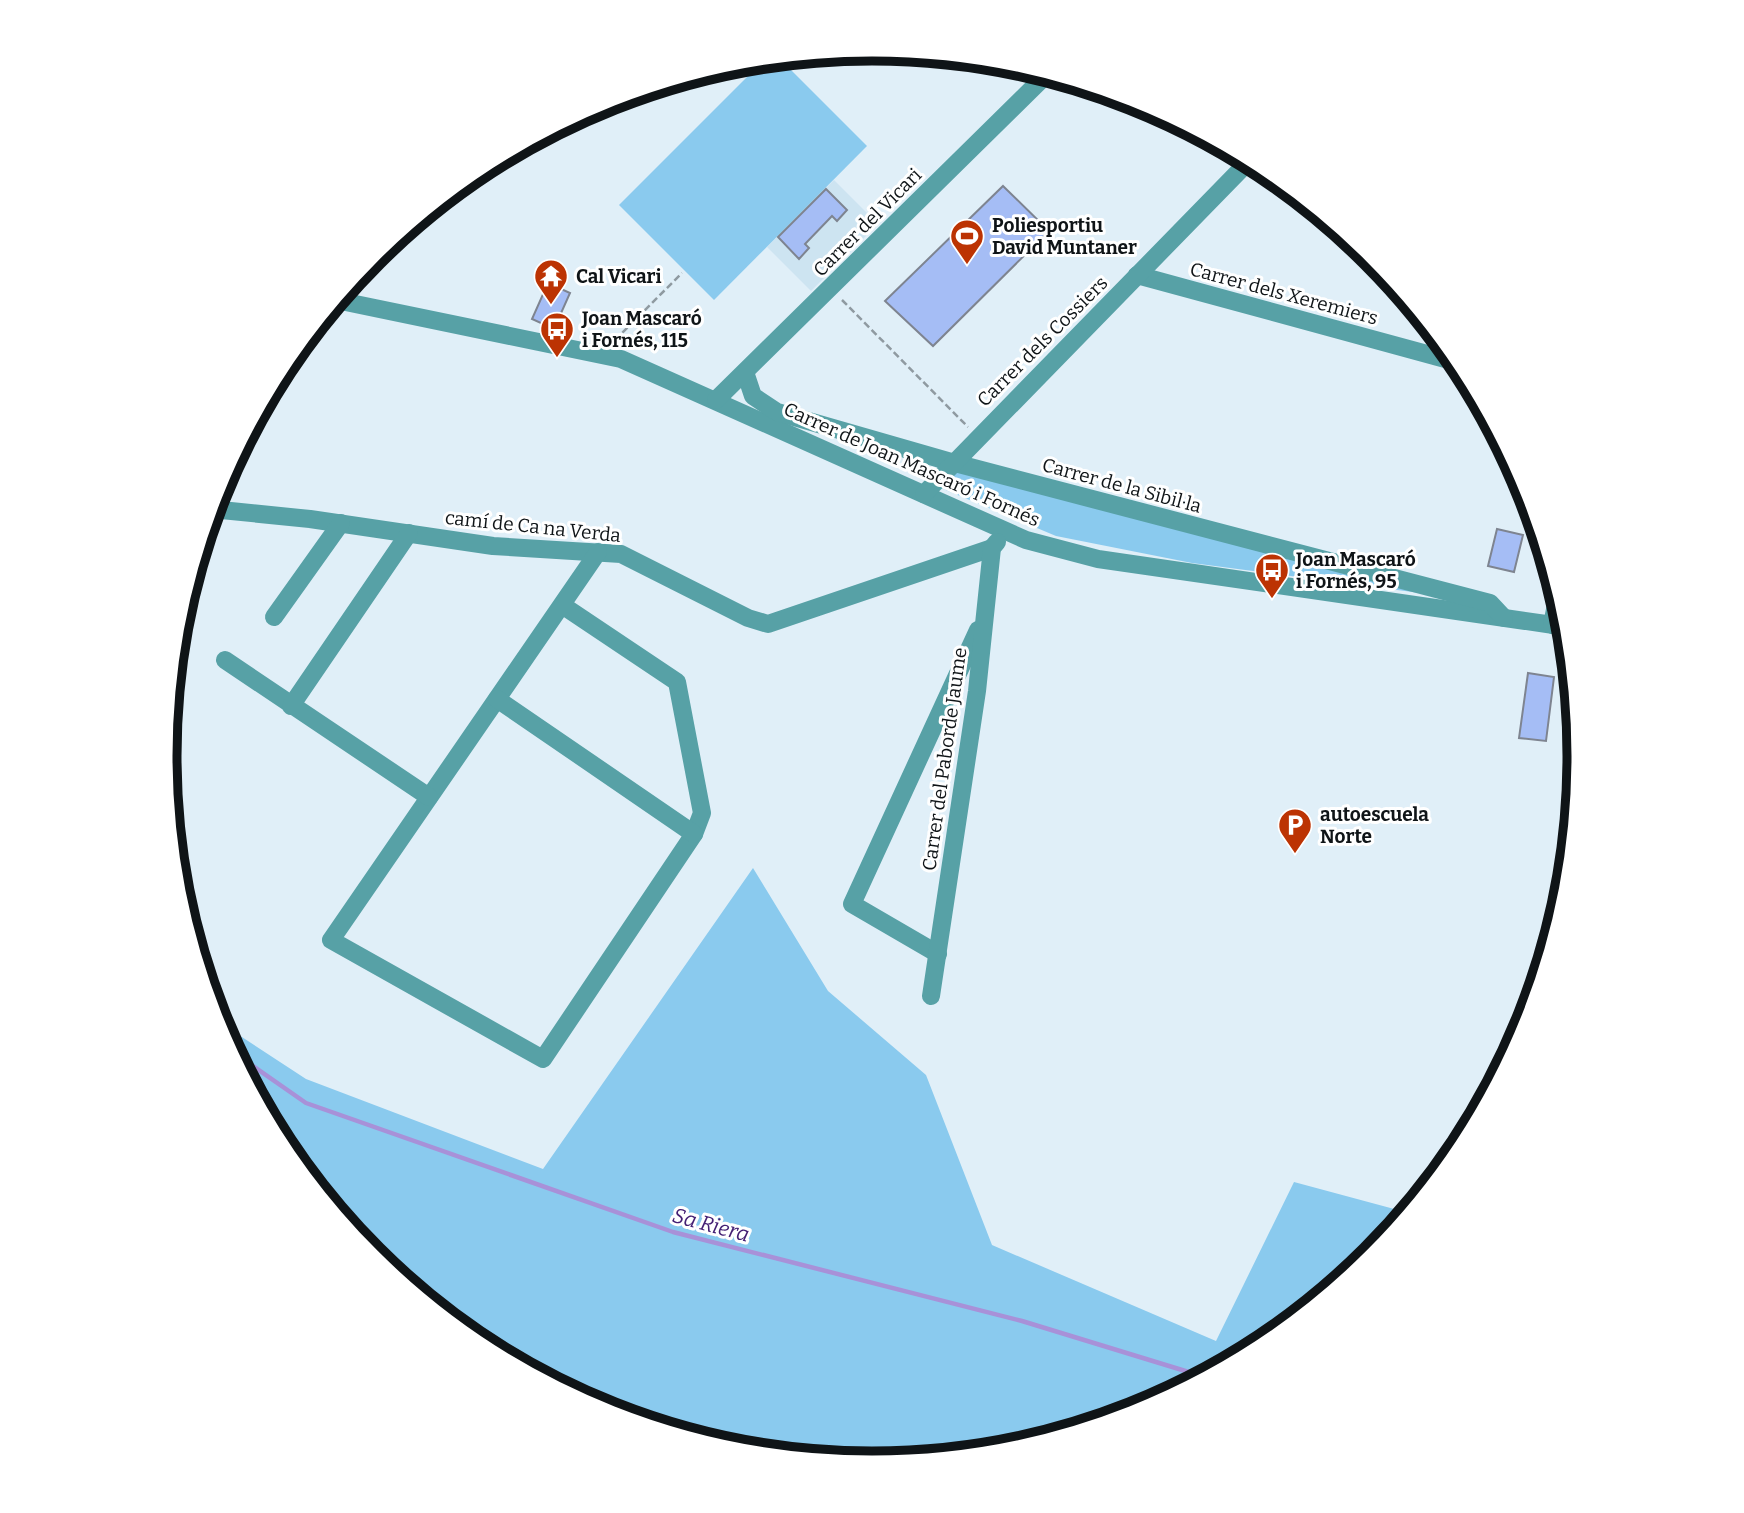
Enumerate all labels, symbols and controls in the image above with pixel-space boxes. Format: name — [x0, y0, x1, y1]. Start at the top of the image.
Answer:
street label: Carrer del Vicari — [809, 163, 926, 281]
place label: Poliesportiu David Muntaner — [992, 214, 1137, 259]
sports icon: Poliesportiu David Muntaner — [948, 217, 986, 266]
temple icon: Cal Vicari — [532, 257, 570, 306]
street label: Carrer dels Xeremiers — [1187, 257, 1380, 330]
place label: Cal Vicari — [576, 265, 661, 288]
street label: Carrer dels Cossiers — [972, 271, 1112, 411]
place label: Joan Mascaró i Fornés, 115 — [581, 307, 702, 352]
bus stop icon: Joan Mascaró i Fornés, 115 — [538, 310, 576, 359]
street label: Carrer de Joan Mascaró i Fornés — [780, 397, 1043, 531]
street label: Carrer de la Sibil·la — [1040, 453, 1205, 518]
street label: camí de Ca na Verda — [444, 506, 623, 547]
place label: Joan Mascaró i Fornés, 95 — [1295, 548, 1416, 593]
bus stop icon: Joan Mascaró i Fornés, 95 — [1253, 551, 1291, 600]
street label: Carrer del Paborde Jaume — [917, 646, 972, 872]
place label: autoescuela Norte — [1320, 803, 1429, 848]
parking icon: autoescuela Norte — [1276, 806, 1314, 855]
water label: Sa Riera — [670, 1202, 752, 1248]

